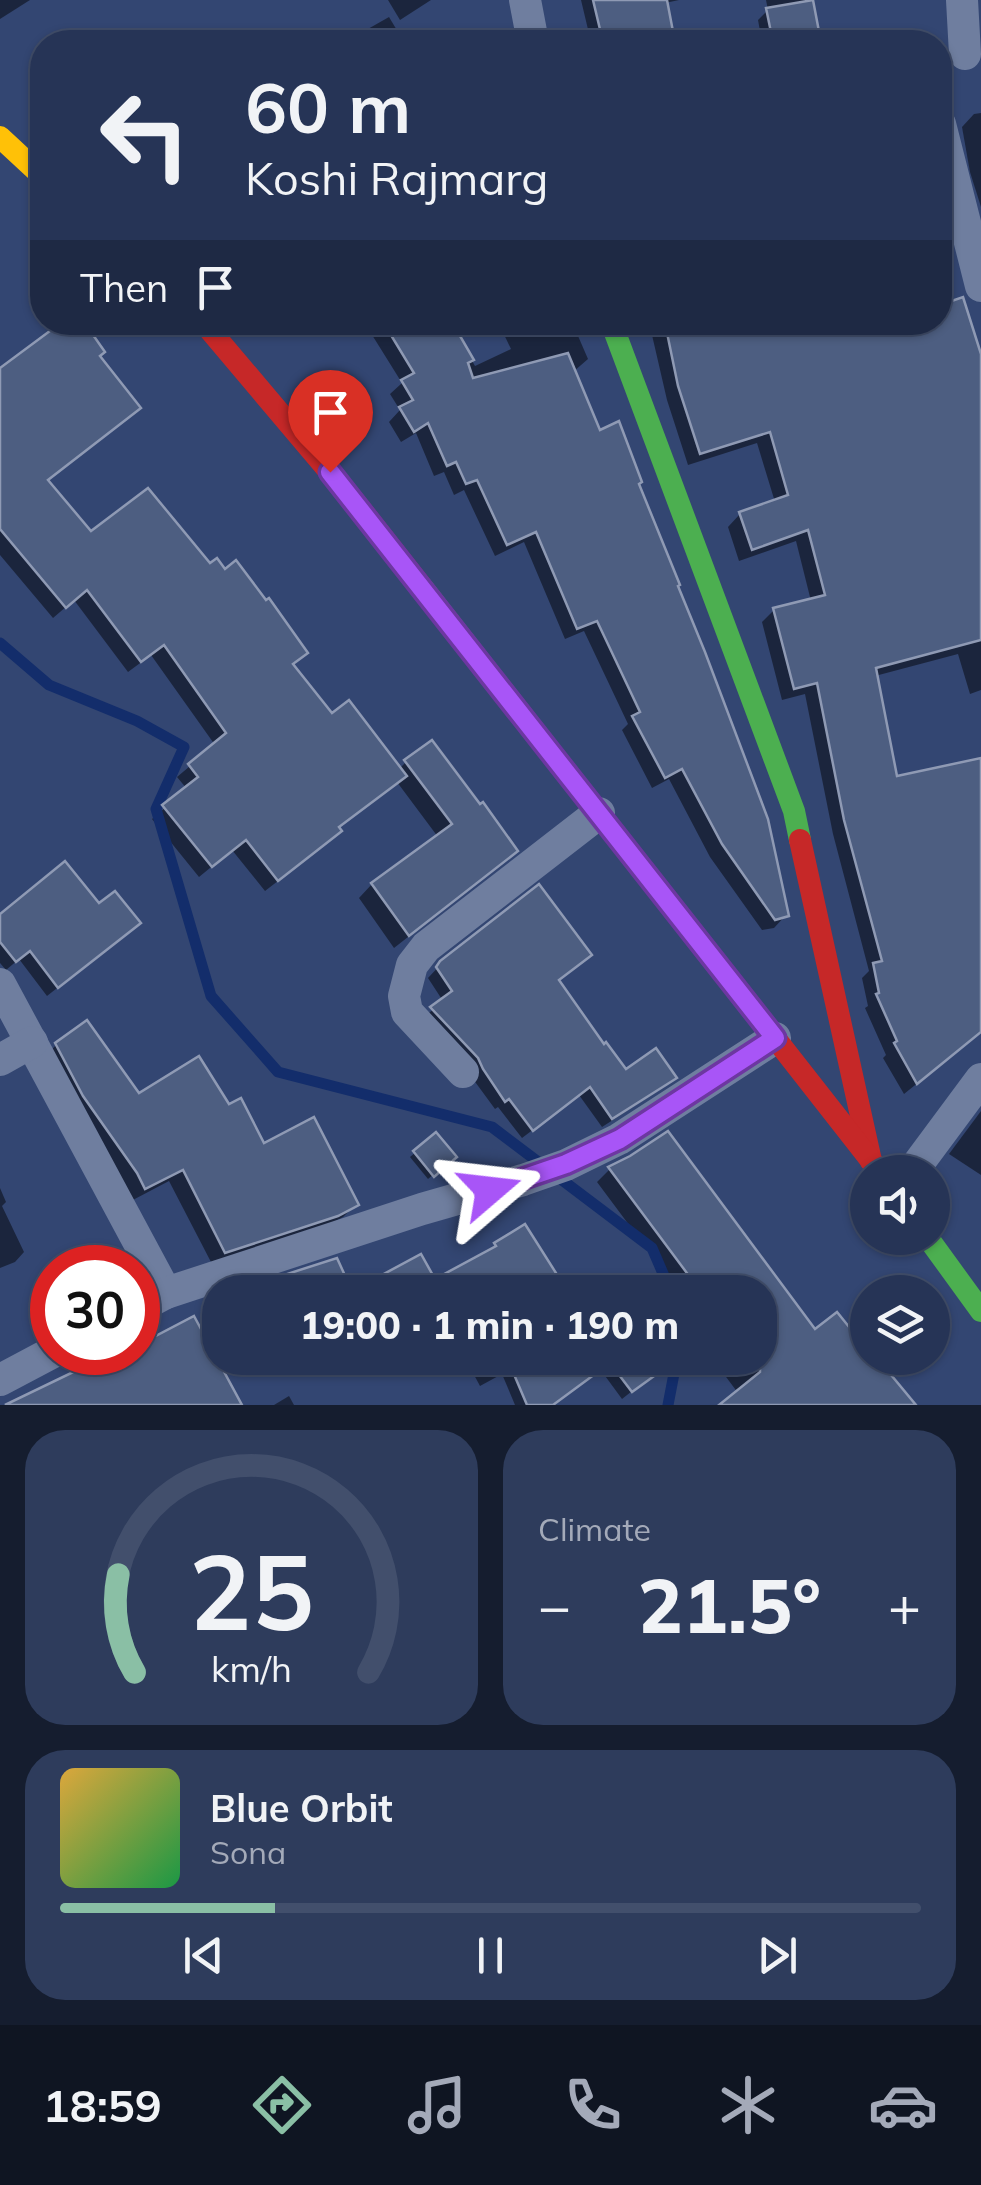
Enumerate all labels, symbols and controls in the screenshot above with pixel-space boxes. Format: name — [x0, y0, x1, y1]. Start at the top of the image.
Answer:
text: 60 m — [245, 63, 411, 151]
icon: left — [80, 70, 210, 200]
text: Koshi Rajmarg — [245, 150, 548, 206]
icon: arrive — [188, 260, 243, 315]
text: Then — [80, 264, 168, 312]
pin — [288, 370, 373, 473]
icon: arrive — [303, 385, 358, 440]
position arrow — [438, 1138, 542, 1242]
map controls — [850, 1155, 950, 1375]
button: sound — [850, 1155, 950, 1255]
speed limit sign: 30 — [30, 1245, 160, 1375]
button: layers — [850, 1275, 950, 1375]
text: 19:00 · 1 min · 190 m — [300, 1301, 679, 1349]
text: Climate — [538, 1509, 651, 1549]
text: 25 — [189, 1525, 314, 1656]
text: 21.5° — [638, 1558, 821, 1652]
text: − — [538, 1571, 571, 1640]
text: + — [888, 1571, 921, 1640]
text: km/h — [211, 1646, 292, 1691]
text: Blue Orbit — [210, 1784, 393, 1832]
text: Sona — [210, 1832, 286, 1872]
icon: previous — [176, 1928, 231, 1983]
icon: pause — [463, 1928, 518, 1983]
icon: next — [750, 1928, 805, 1983]
icon: directions — [247, 2070, 317, 2140]
icon: music — [402, 2070, 472, 2140]
icon: phone — [558, 2070, 628, 2140]
icon: climate — [713, 2070, 783, 2140]
icon: car — [868, 2070, 938, 2140]
text: 18:59 — [43, 2077, 162, 2133]

